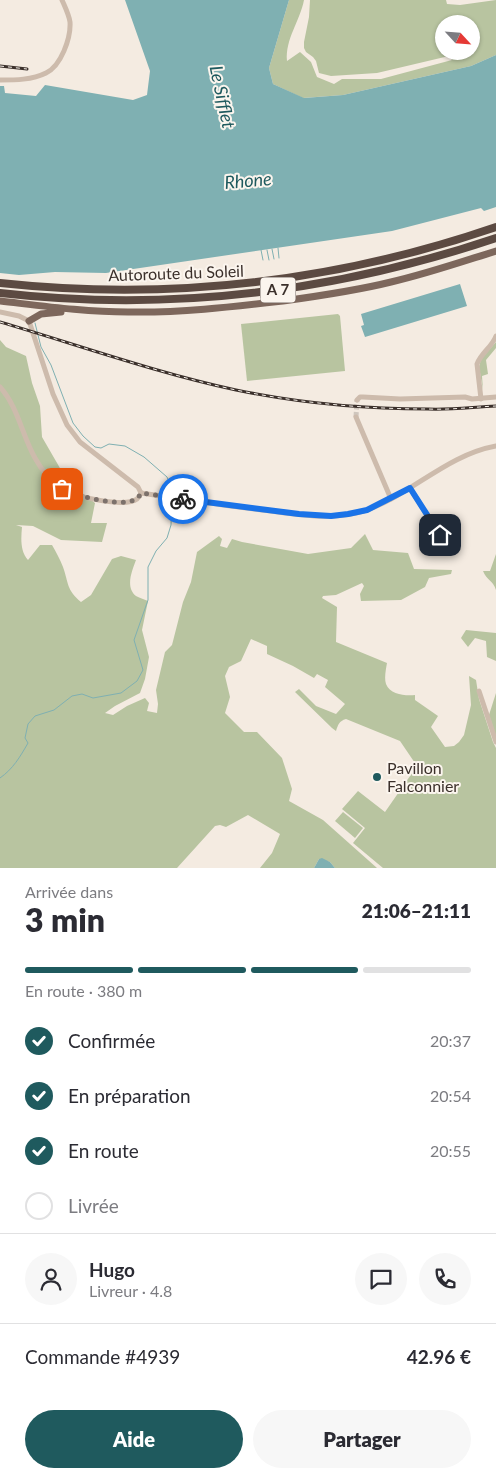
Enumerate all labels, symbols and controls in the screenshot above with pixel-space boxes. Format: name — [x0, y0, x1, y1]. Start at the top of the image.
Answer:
north arrow — [435, 15, 480, 60]
map controls — [435, 15, 480, 60]
water label: Le Sifflet — [206, 63, 241, 131]
water label: Rhone — [223, 167, 272, 193]
street label: Autoroute du Soleil — [108, 261, 244, 284]
road number: A 7 — [260, 278, 296, 302]
pin — [41, 468, 83, 510]
courier — [158, 474, 208, 524]
icon: bag — [48, 475, 76, 503]
icon: bike — [169, 485, 197, 513]
pin — [419, 514, 461, 556]
icon: home — [426, 521, 454, 549]
place label: Pavillon Falconnier — [387, 758, 459, 795]
marker: Pavillon Falconnier — [371, 771, 383, 783]
text: Arrivée dans — [25, 882, 113, 901]
text: 21:06–21:11 — [362, 899, 471, 922]
text: 3 min — [25, 900, 105, 939]
text: En route · 380 m — [25, 981, 142, 1000]
icon: check — [25, 1027, 53, 1055]
text: Confirmée — [68, 1029, 155, 1052]
text: 20:37 — [430, 1031, 471, 1050]
icon: check — [25, 1082, 53, 1110]
text: En préparation — [68, 1084, 191, 1107]
text: 20:54 — [430, 1086, 471, 1105]
icon: check — [25, 1137, 53, 1165]
text: En route — [68, 1139, 139, 1162]
text: 20:55 — [430, 1141, 471, 1160]
text: Livrée — [68, 1194, 119, 1217]
button: person — [25, 1253, 77, 1305]
button: chat — [355, 1253, 407, 1305]
button: phone — [419, 1253, 471, 1305]
text: Hugo — [89, 1258, 135, 1281]
text: Livreur · 4.8 — [89, 1281, 172, 1300]
text: Commande #4939 — [25, 1345, 180, 1368]
text: 42.96 € — [407, 1345, 471, 1368]
button: Aide — [25, 1410, 243, 1468]
button: Partager — [253, 1410, 471, 1468]

